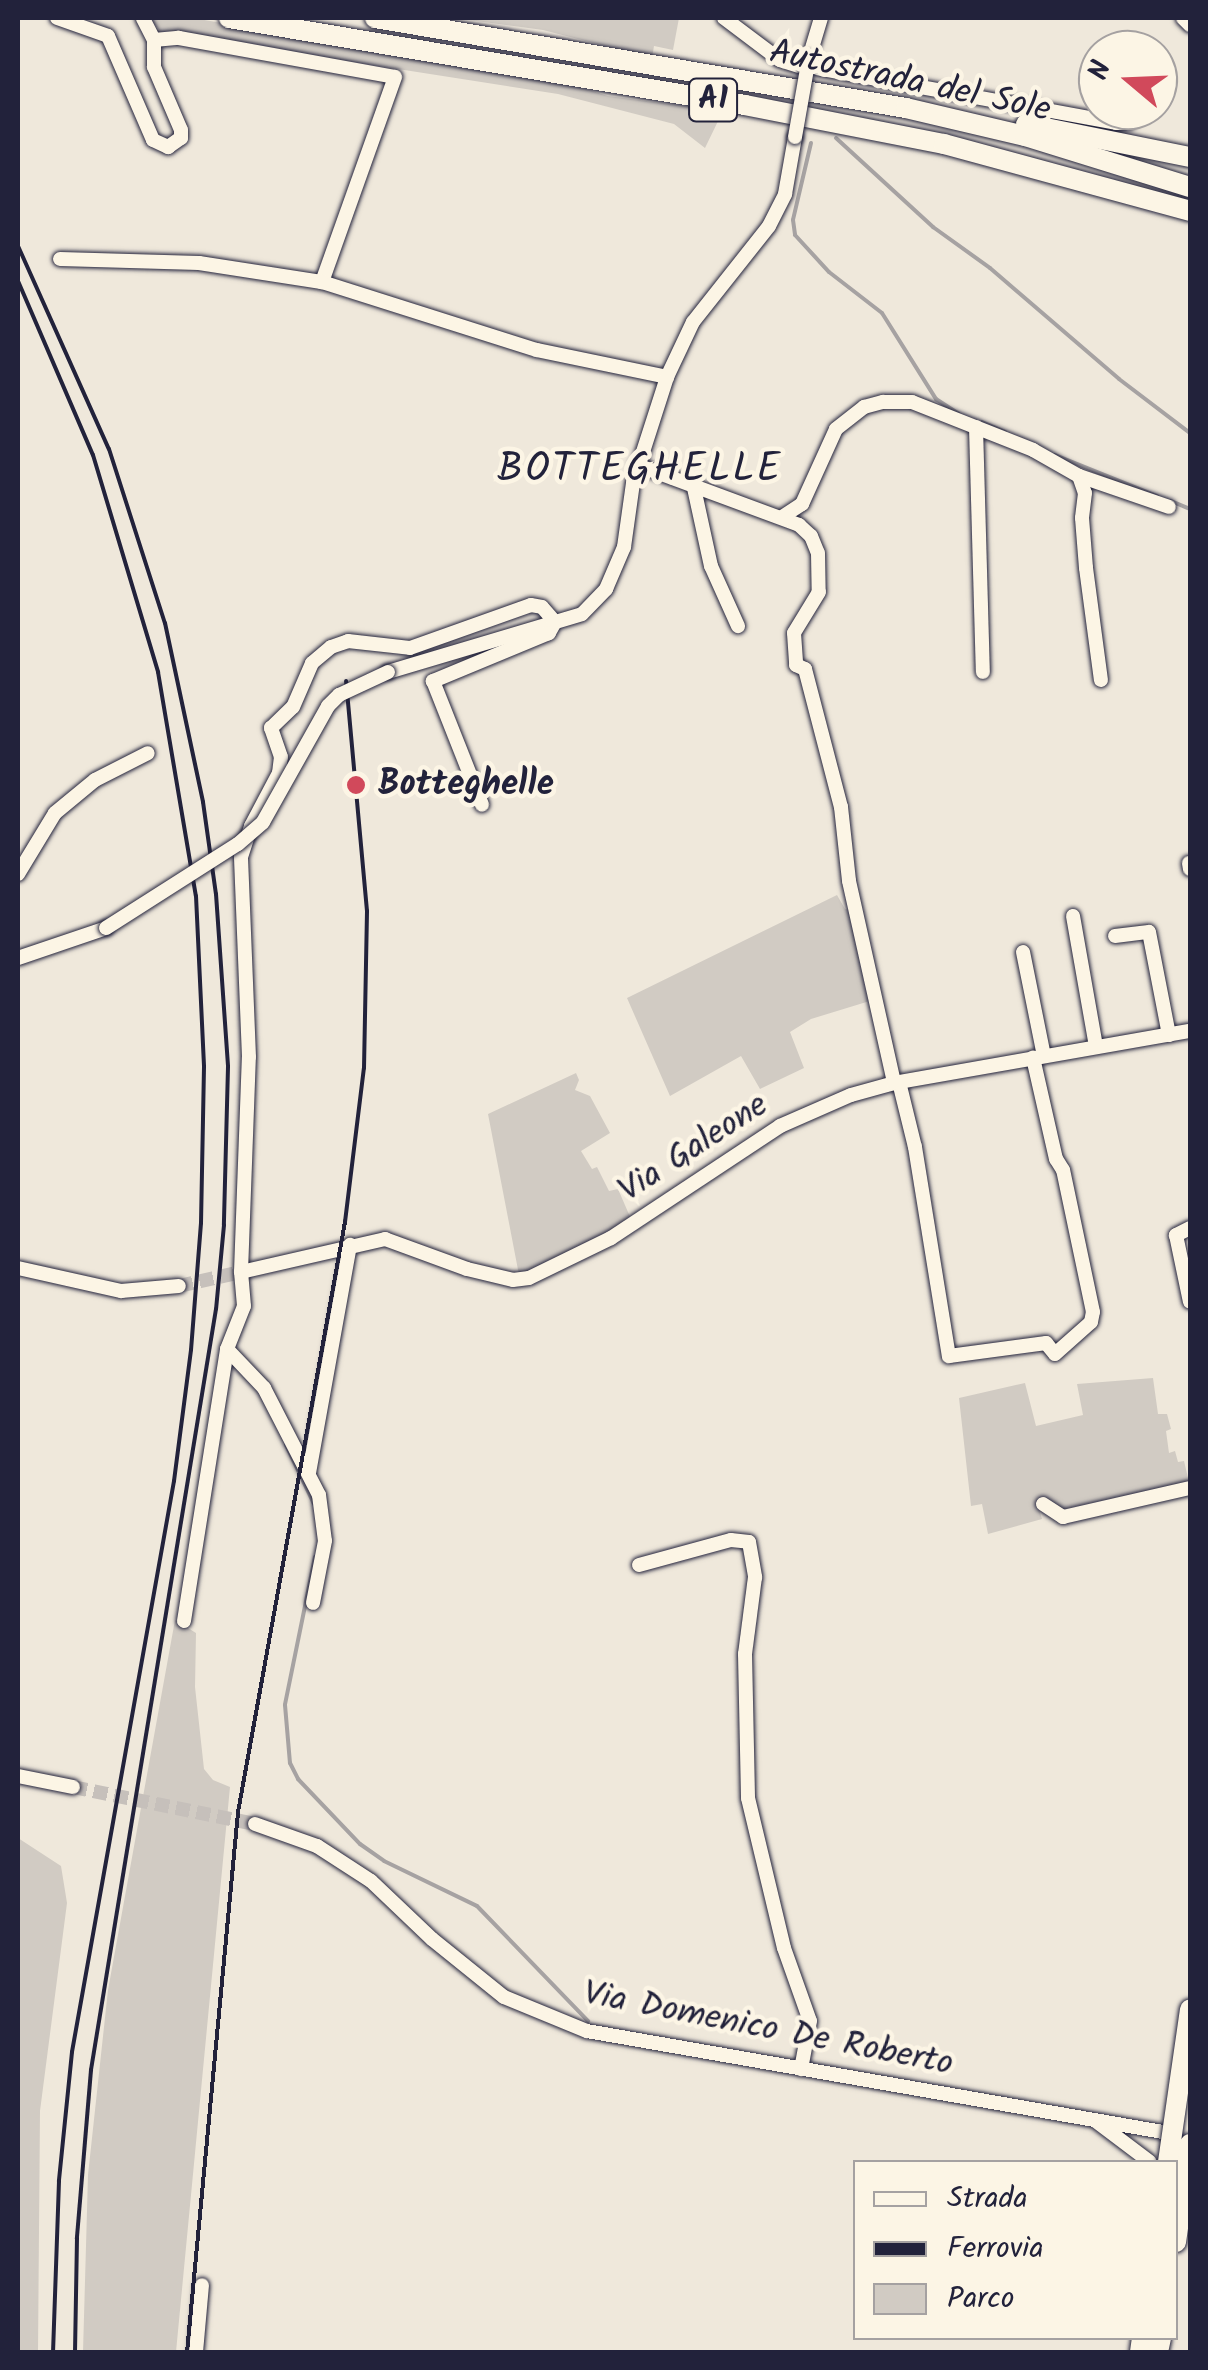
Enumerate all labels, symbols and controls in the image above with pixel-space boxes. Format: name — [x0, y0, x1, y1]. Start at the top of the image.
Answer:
north arrow — [1078, 30, 1178, 130]
street label: Autostrada del Sole — [766, 32, 1054, 132]
text: N — [1077, 55, 1125, 86]
road number: A1 — [688, 73, 738, 127]
district label: BOTTEGHELLE — [497, 446, 783, 494]
place label: Botteghelle — [378, 764, 554, 806]
marker: Botteghelle — [343, 772, 369, 798]
street label: Via Galeone — [611, 1085, 777, 1213]
street label: Via Domenico De Roberto — [580, 1974, 956, 2086]
legend — [853, 2160, 1178, 2340]
text: Strada — [947, 2175, 1028, 2223]
text: Ferrovia — [947, 2225, 1044, 2273]
text: Parco — [947, 2275, 1014, 2323]

